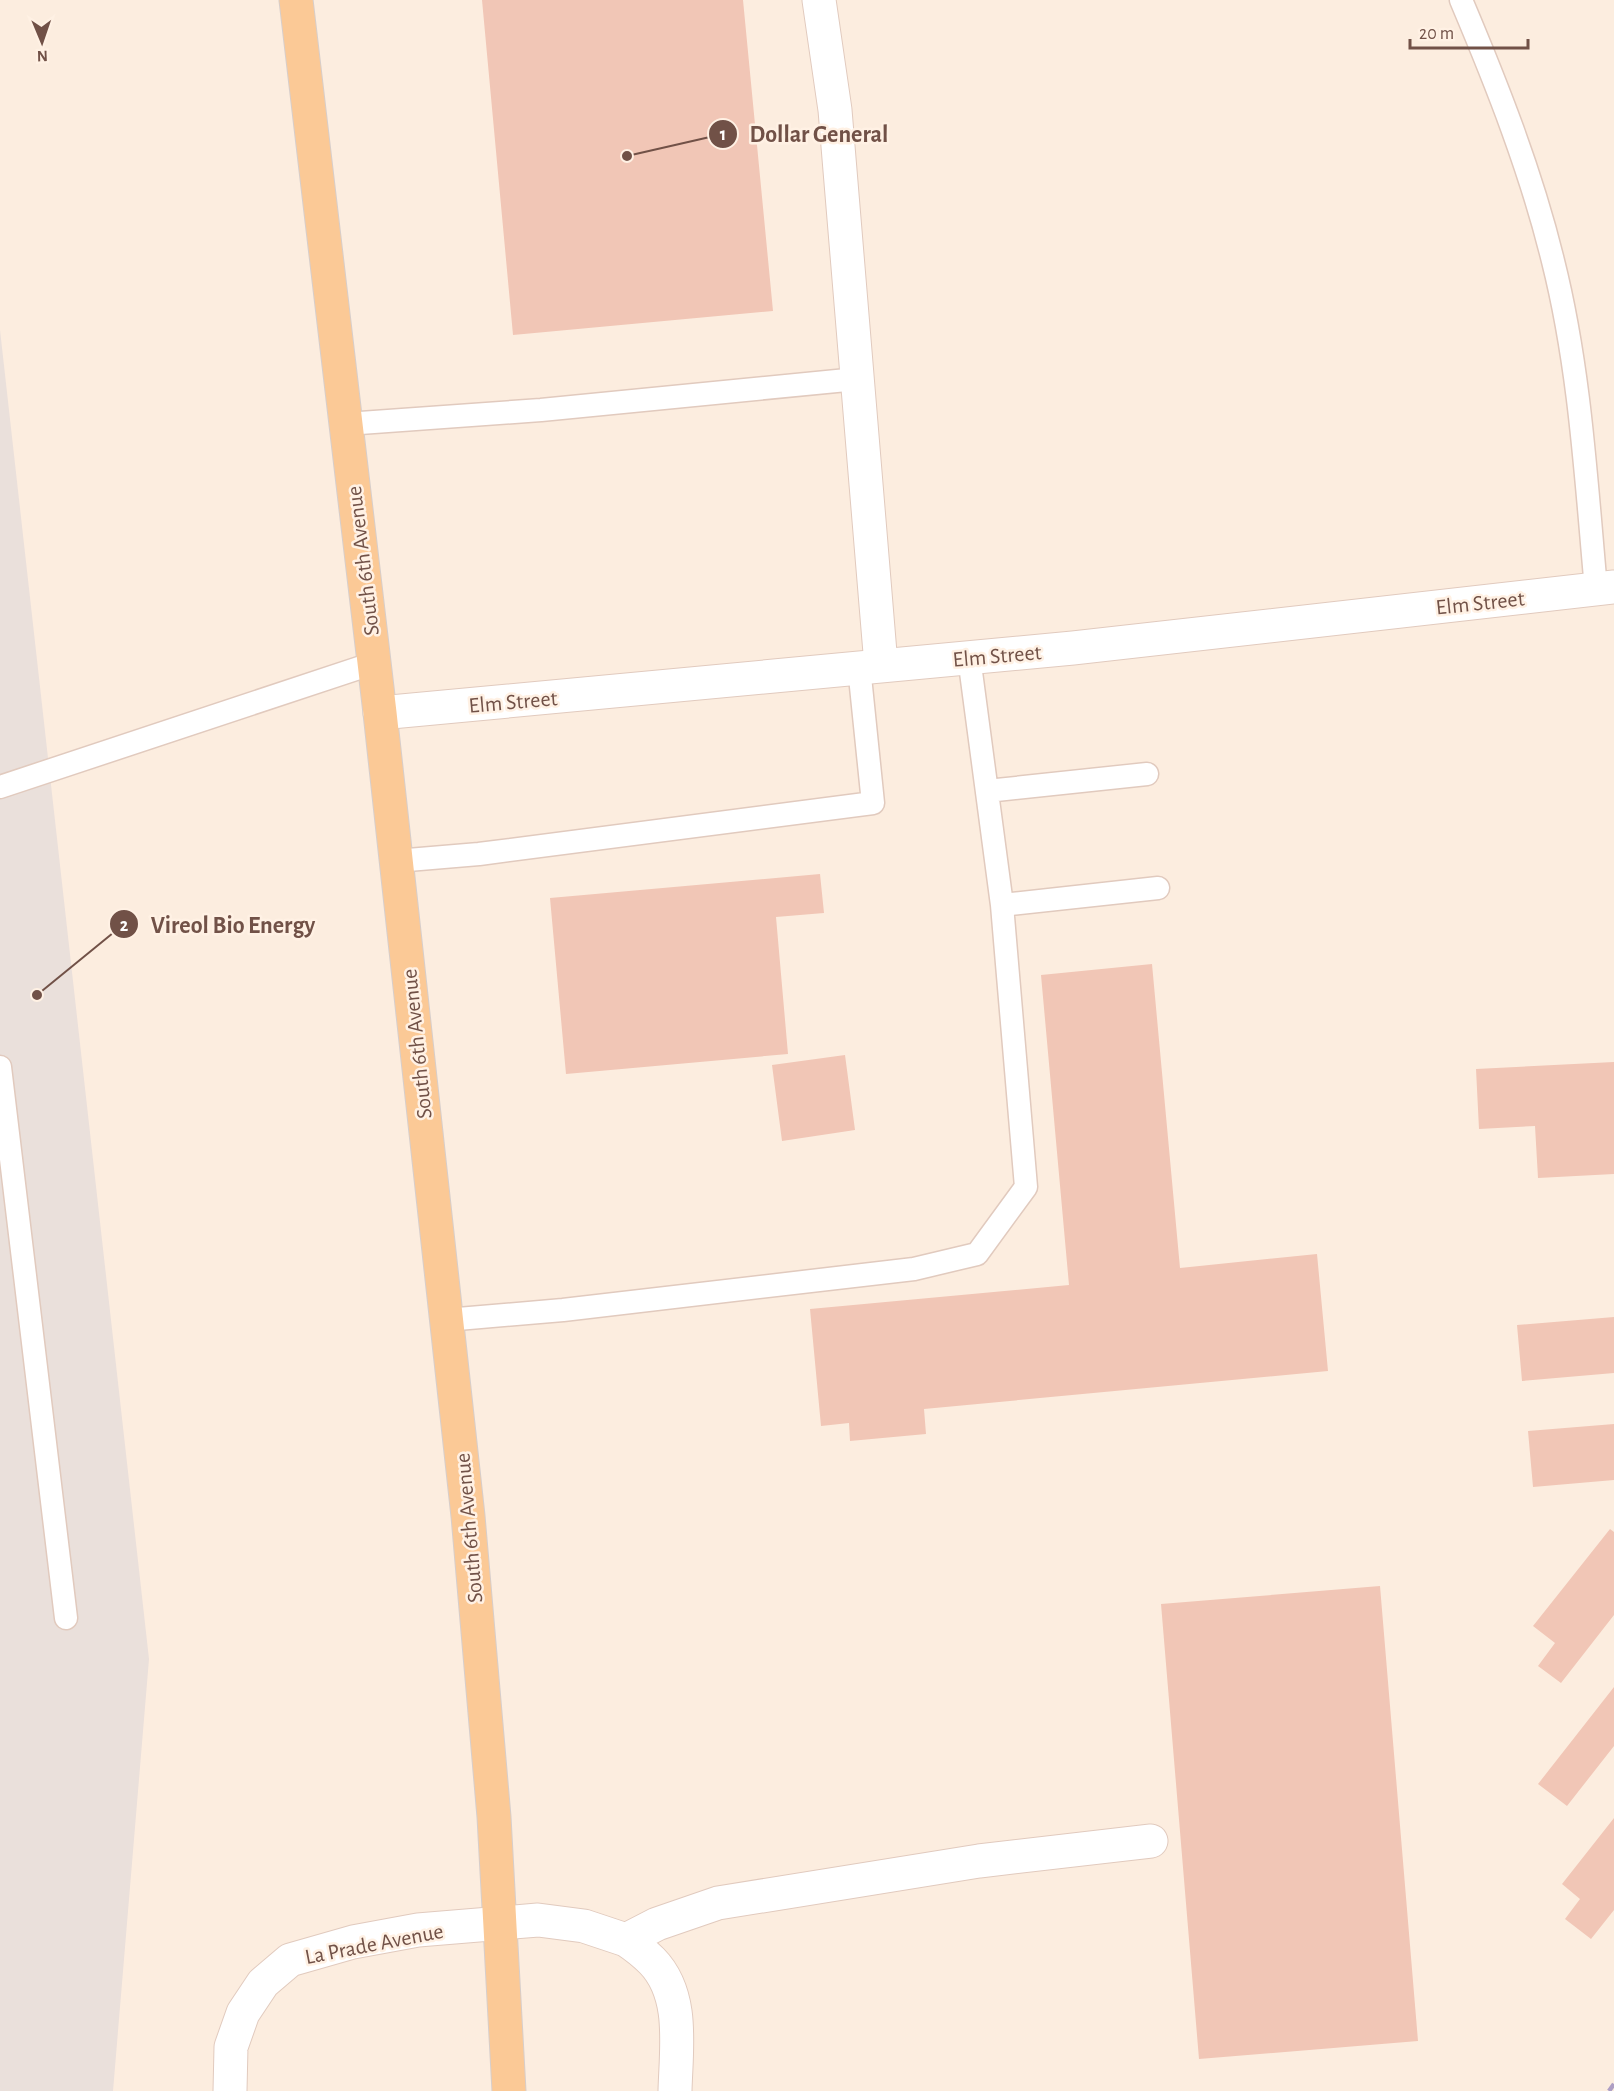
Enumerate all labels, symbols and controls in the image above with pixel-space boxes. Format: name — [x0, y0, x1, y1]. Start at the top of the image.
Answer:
north arrow — [12, 12, 72, 72]
scale bar — [1410, 12, 1528, 50]
text: 20 m — [1419, 25, 1454, 43]
text: N — [37, 48, 48, 64]
callout: Dollar General — [708, 113, 900, 155]
text: Dollar General — [750, 123, 888, 147]
text: 1 — [720, 126, 726, 144]
street label: South 6th Avenue — [343, 485, 383, 637]
street label: Elm Street — [1435, 587, 1526, 619]
street label: Elm Street — [952, 641, 1042, 671]
street label: Elm Street — [468, 687, 558, 717]
callout: Vireol Bio Energy — [109, 903, 328, 945]
text: Vireol Bio Energy — [151, 914, 316, 938]
text: 2 — [120, 917, 129, 935]
street label: South 6th Avenue — [398, 968, 436, 1120]
street label: South 6th Avenue — [451, 1452, 487, 1604]
street label: La Prade Avenue — [303, 1920, 445, 1968]

